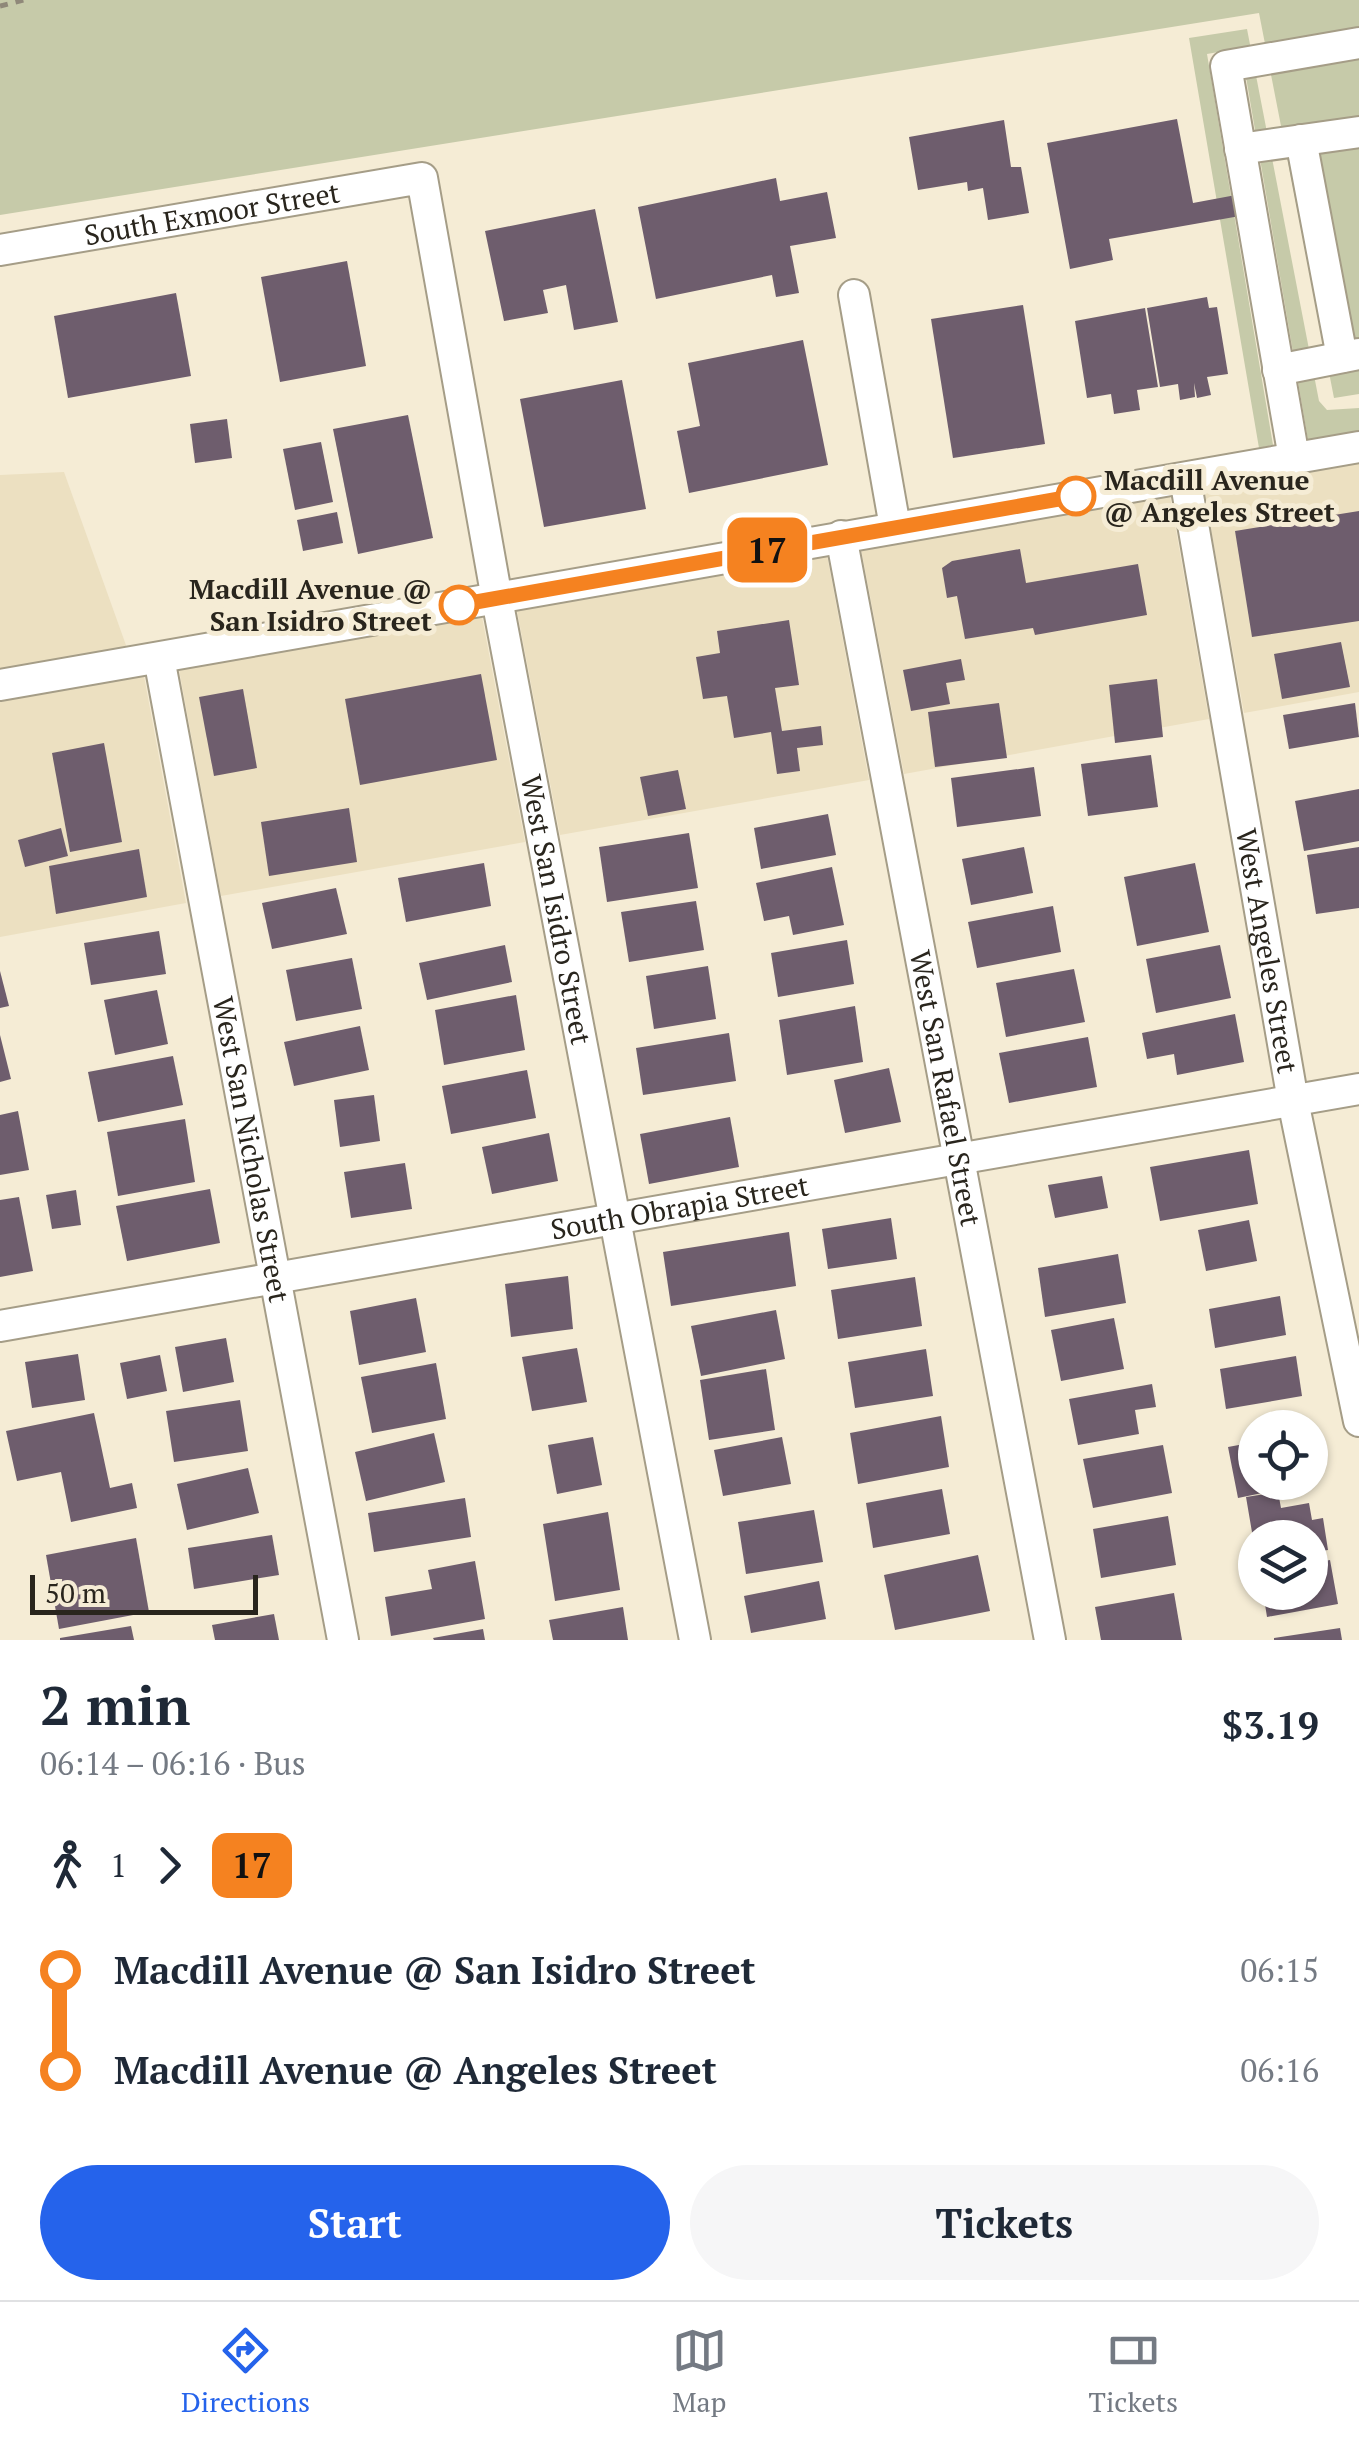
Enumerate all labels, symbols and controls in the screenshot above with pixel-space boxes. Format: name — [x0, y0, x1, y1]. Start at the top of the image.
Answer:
street label: South Exmoor Street — [81, 173, 343, 253]
place label: Macdill Avenue @ Angeles Street — [1104, 461, 1335, 530]
marker: Macdill Avenue @ Angeles Street — [1057, 477, 1095, 515]
line badge: 17 — [722, 518, 812, 582]
text: 17 — [747, 527, 787, 573]
place label: Macdill Avenue @ San Isidro Street — [189, 570, 432, 639]
marker: Macdill Avenue @ San Isidro Street — [440, 586, 478, 624]
street label: West San Isidro Street — [513, 771, 600, 1048]
street label: West Angeles Street — [1228, 825, 1307, 1077]
street label: West San Rafael Street — [902, 947, 990, 1230]
street label: West San Nicholas Street — [205, 993, 298, 1306]
street label: South Obrapia Street — [548, 1166, 812, 1248]
map controls — [1238, 1410, 1328, 1610]
button: locate — [1238, 1410, 1328, 1500]
button: layers — [1238, 1520, 1328, 1610]
scale bar — [30, 1570, 258, 1614]
text: 50 m — [45, 1574, 106, 1611]
text: 2 min — [40, 1668, 190, 1741]
text: $3.19 — [1222, 1700, 1319, 1750]
text: 06:14 – 06:16 · Bus — [40, 1742, 306, 1784]
icon: walk — [40, 1838, 95, 1893]
icon: forward — [142, 1838, 197, 1893]
text: 17 — [232, 1842, 272, 1888]
text: 1 — [110, 1844, 127, 1886]
text: Macdill Avenue @ San Isidro Street — [114, 1945, 756, 1995]
text: 06:15 — [1240, 1949, 1319, 1991]
text: Macdill Avenue @ Angeles Street — [114, 2045, 717, 2095]
text: 06:16 — [1240, 2049, 1319, 2091]
button: Start — [40, 2165, 670, 2280]
button: Tickets — [690, 2165, 1319, 2280]
tab: Directions — [181, 2323, 310, 2420]
tab: Map — [672, 2323, 727, 2420]
tab: Tickets — [1089, 2323, 1178, 2420]

